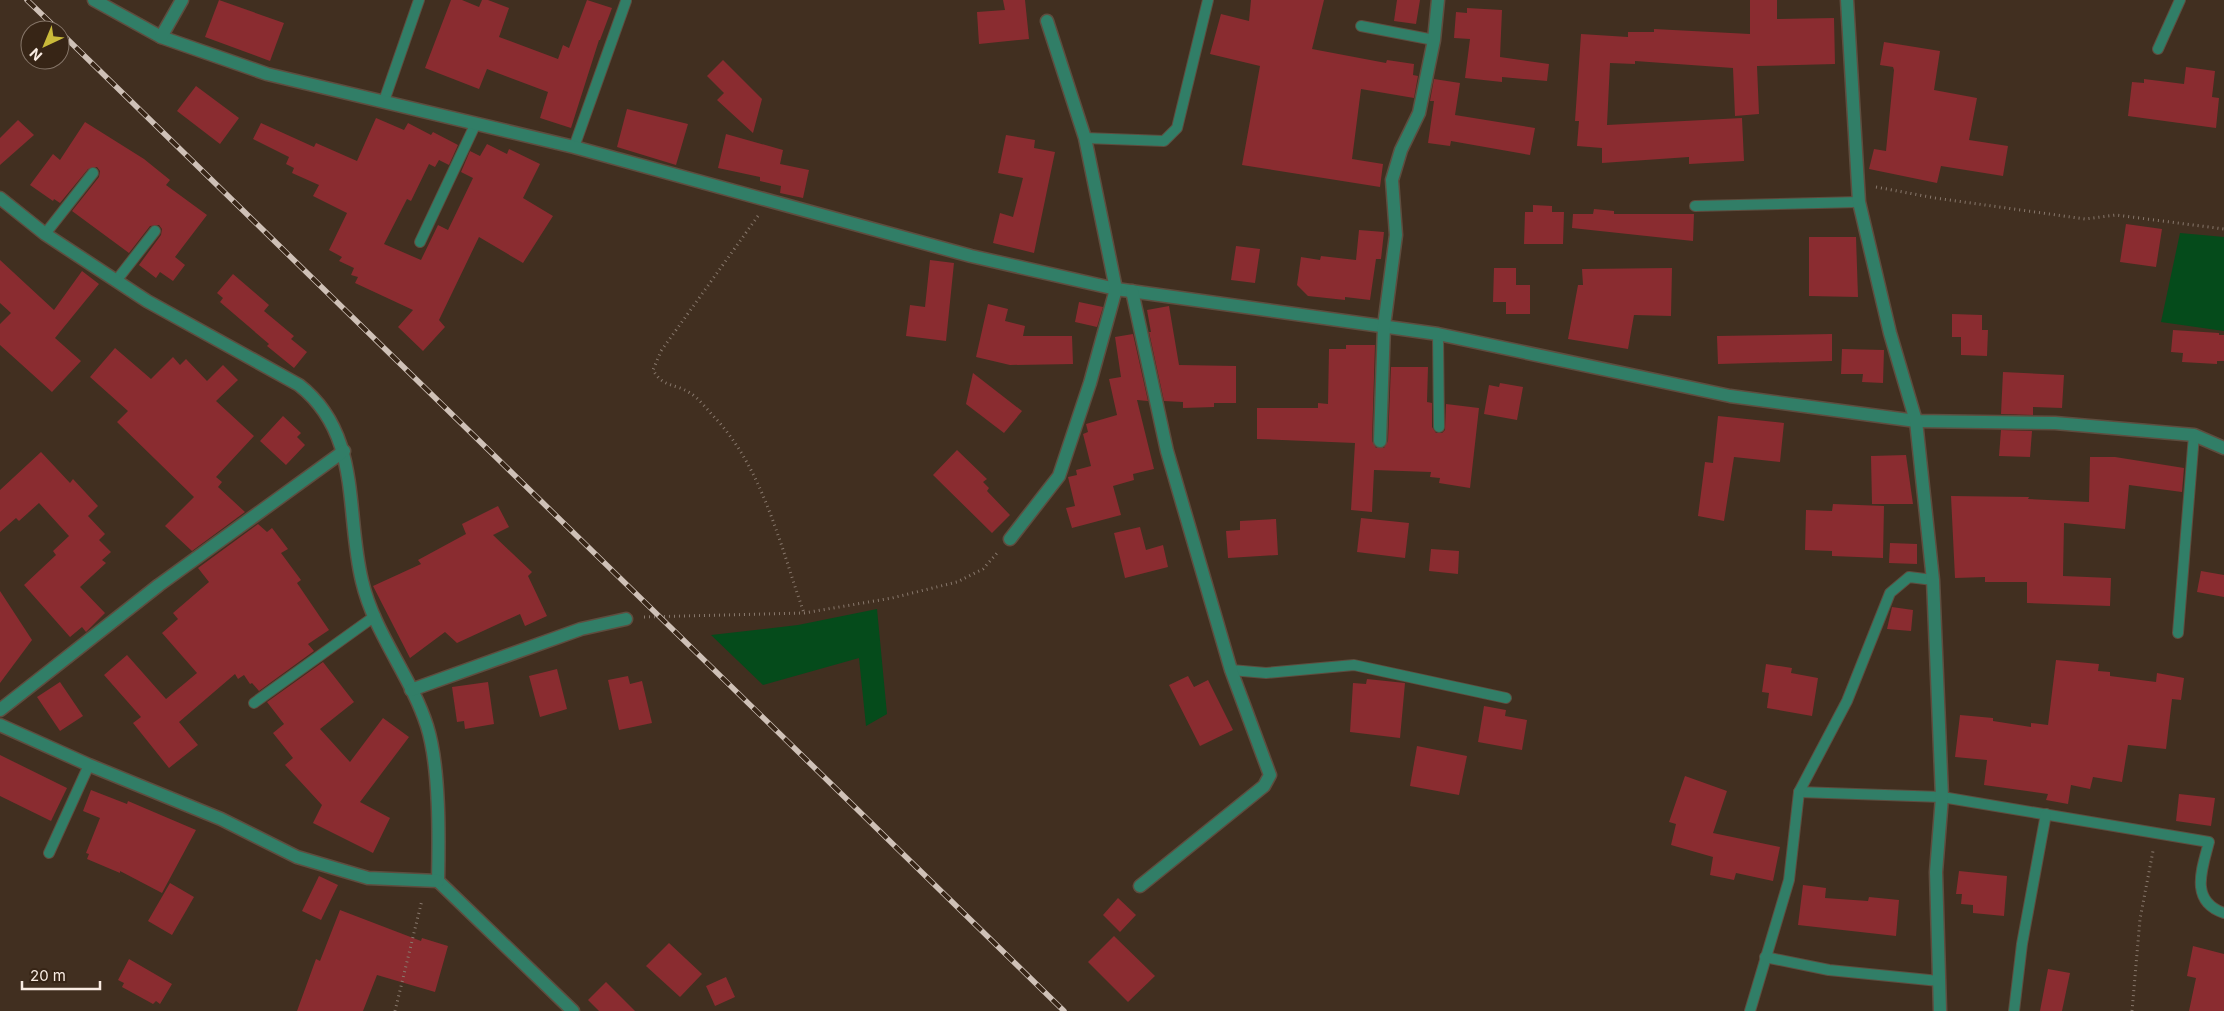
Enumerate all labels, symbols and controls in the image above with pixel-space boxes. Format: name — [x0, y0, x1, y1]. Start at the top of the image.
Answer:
north arrow — [20, 20, 70, 70]
text: N — [26, 45, 45, 65]
scale bar — [22, 958, 100, 990]
text: 20 m — [30, 966, 66, 985]

